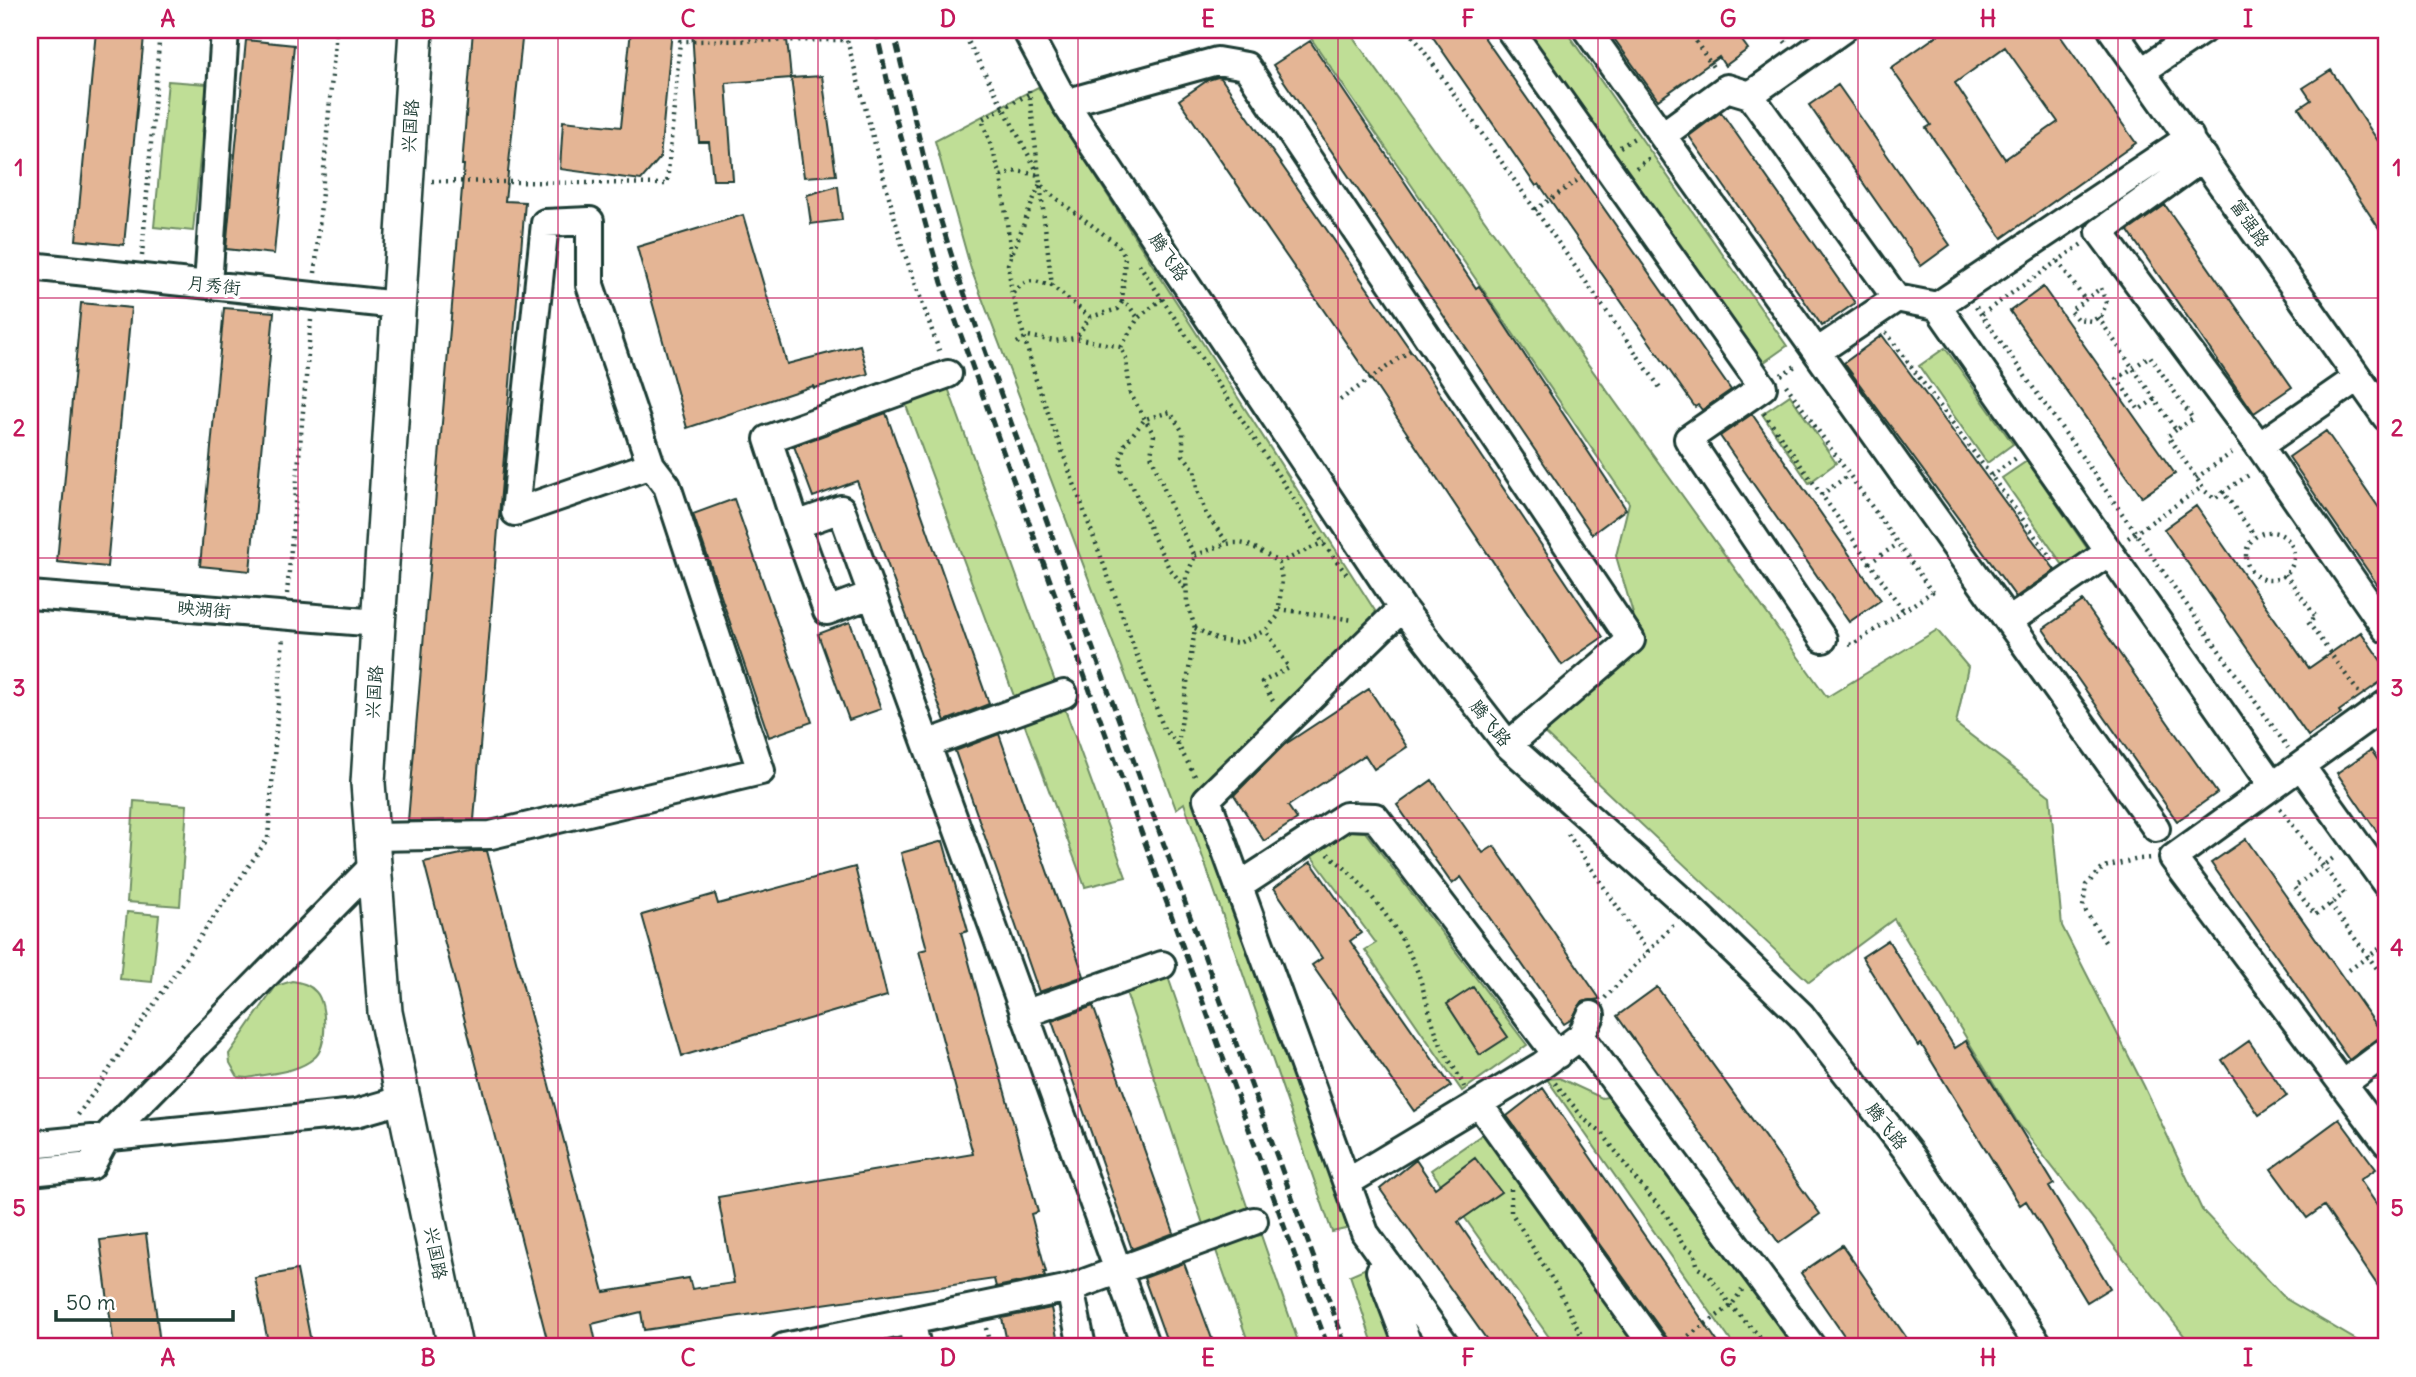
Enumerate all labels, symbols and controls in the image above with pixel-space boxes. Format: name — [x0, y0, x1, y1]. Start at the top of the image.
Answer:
text: A — [161, 4, 176, 33]
text: B — [420, 4, 436, 33]
text: C — [680, 4, 696, 33]
text: D — [940, 4, 956, 33]
text: E — [1201, 4, 1215, 33]
text: F — [1461, 4, 1475, 33]
text: G — [1720, 4, 1736, 33]
text: H — [1980, 4, 1996, 33]
text: I — [2243, 4, 2253, 33]
street label: 兴国路 — [397, 98, 423, 154]
text: 1 — [14, 153, 24, 182]
text: 1 — [2392, 153, 2402, 182]
street label: 富强路 — [2225, 194, 2275, 252]
street label: 腾飞路 — [1144, 228, 1194, 286]
street label: 月秀街 — [186, 271, 242, 299]
text: 2 — [13, 413, 26, 442]
text: 2 — [2391, 413, 2404, 442]
street label: 映湖街 — [176, 595, 232, 623]
street label: 兴国路 — [361, 664, 387, 720]
text: 3 — [12, 673, 26, 702]
text: 3 — [2390, 673, 2404, 702]
street label: 腾飞路 — [1465, 695, 1517, 751]
text: 4 — [12, 933, 26, 962]
text: 4 — [2390, 933, 2404, 962]
street label: 腾飞路 — [1861, 1098, 1913, 1154]
text: 5 — [12, 1193, 26, 1222]
text: 5 — [2390, 1193, 2404, 1222]
street label: 兴国路 — [420, 1224, 452, 1282]
scale bar — [56, 1279, 233, 1323]
text: 50 m — [66, 1289, 115, 1316]
text: A — [161, 1343, 176, 1372]
text: B — [420, 1343, 436, 1372]
text: C — [680, 1343, 696, 1372]
text: D — [940, 1343, 956, 1372]
text: E — [1201, 1343, 1215, 1372]
text: F — [1461, 1343, 1475, 1372]
text: G — [1720, 1343, 1736, 1372]
text: H — [1980, 1343, 1996, 1372]
text: I — [2243, 1343, 2253, 1372]

